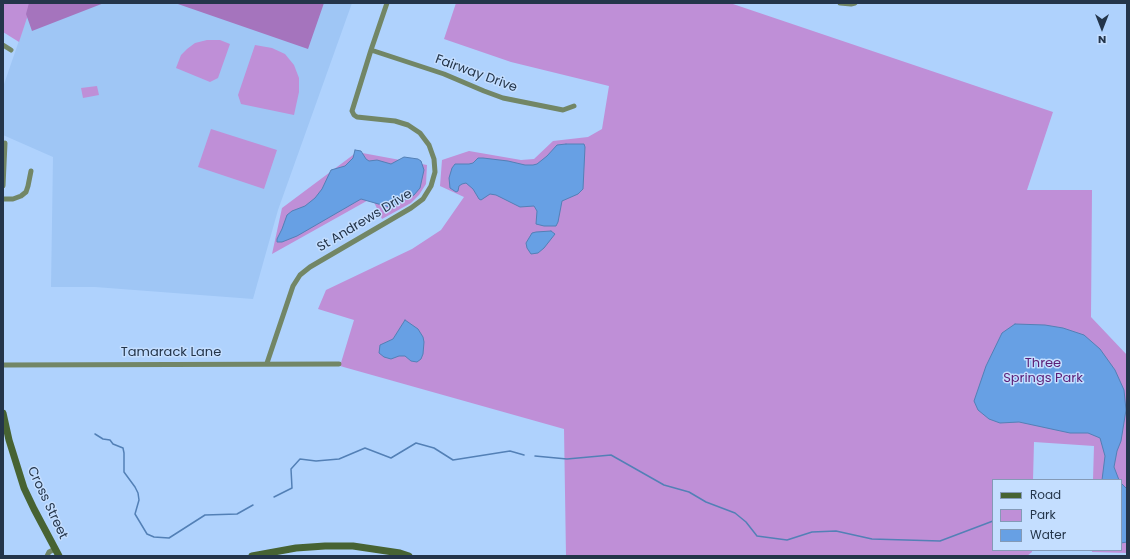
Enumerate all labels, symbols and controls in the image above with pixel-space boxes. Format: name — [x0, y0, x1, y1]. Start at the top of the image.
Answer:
north arrow — [1082, 8, 1122, 48]
text: N — [1098, 32, 1106, 48]
street label: Fairway Drive — [433, 52, 519, 96]
street label: St Andrews Drive — [315, 186, 415, 256]
street label: Tamarack Lane — [121, 345, 221, 361]
park label: Three Springs Park — [1003, 356, 1083, 387]
street label: Cross Street — [23, 464, 71, 542]
legend — [992, 479, 1122, 551]
text: Road — [1030, 486, 1061, 503]
text: Park — [1030, 506, 1056, 523]
text: Water — [1030, 526, 1066, 543]

